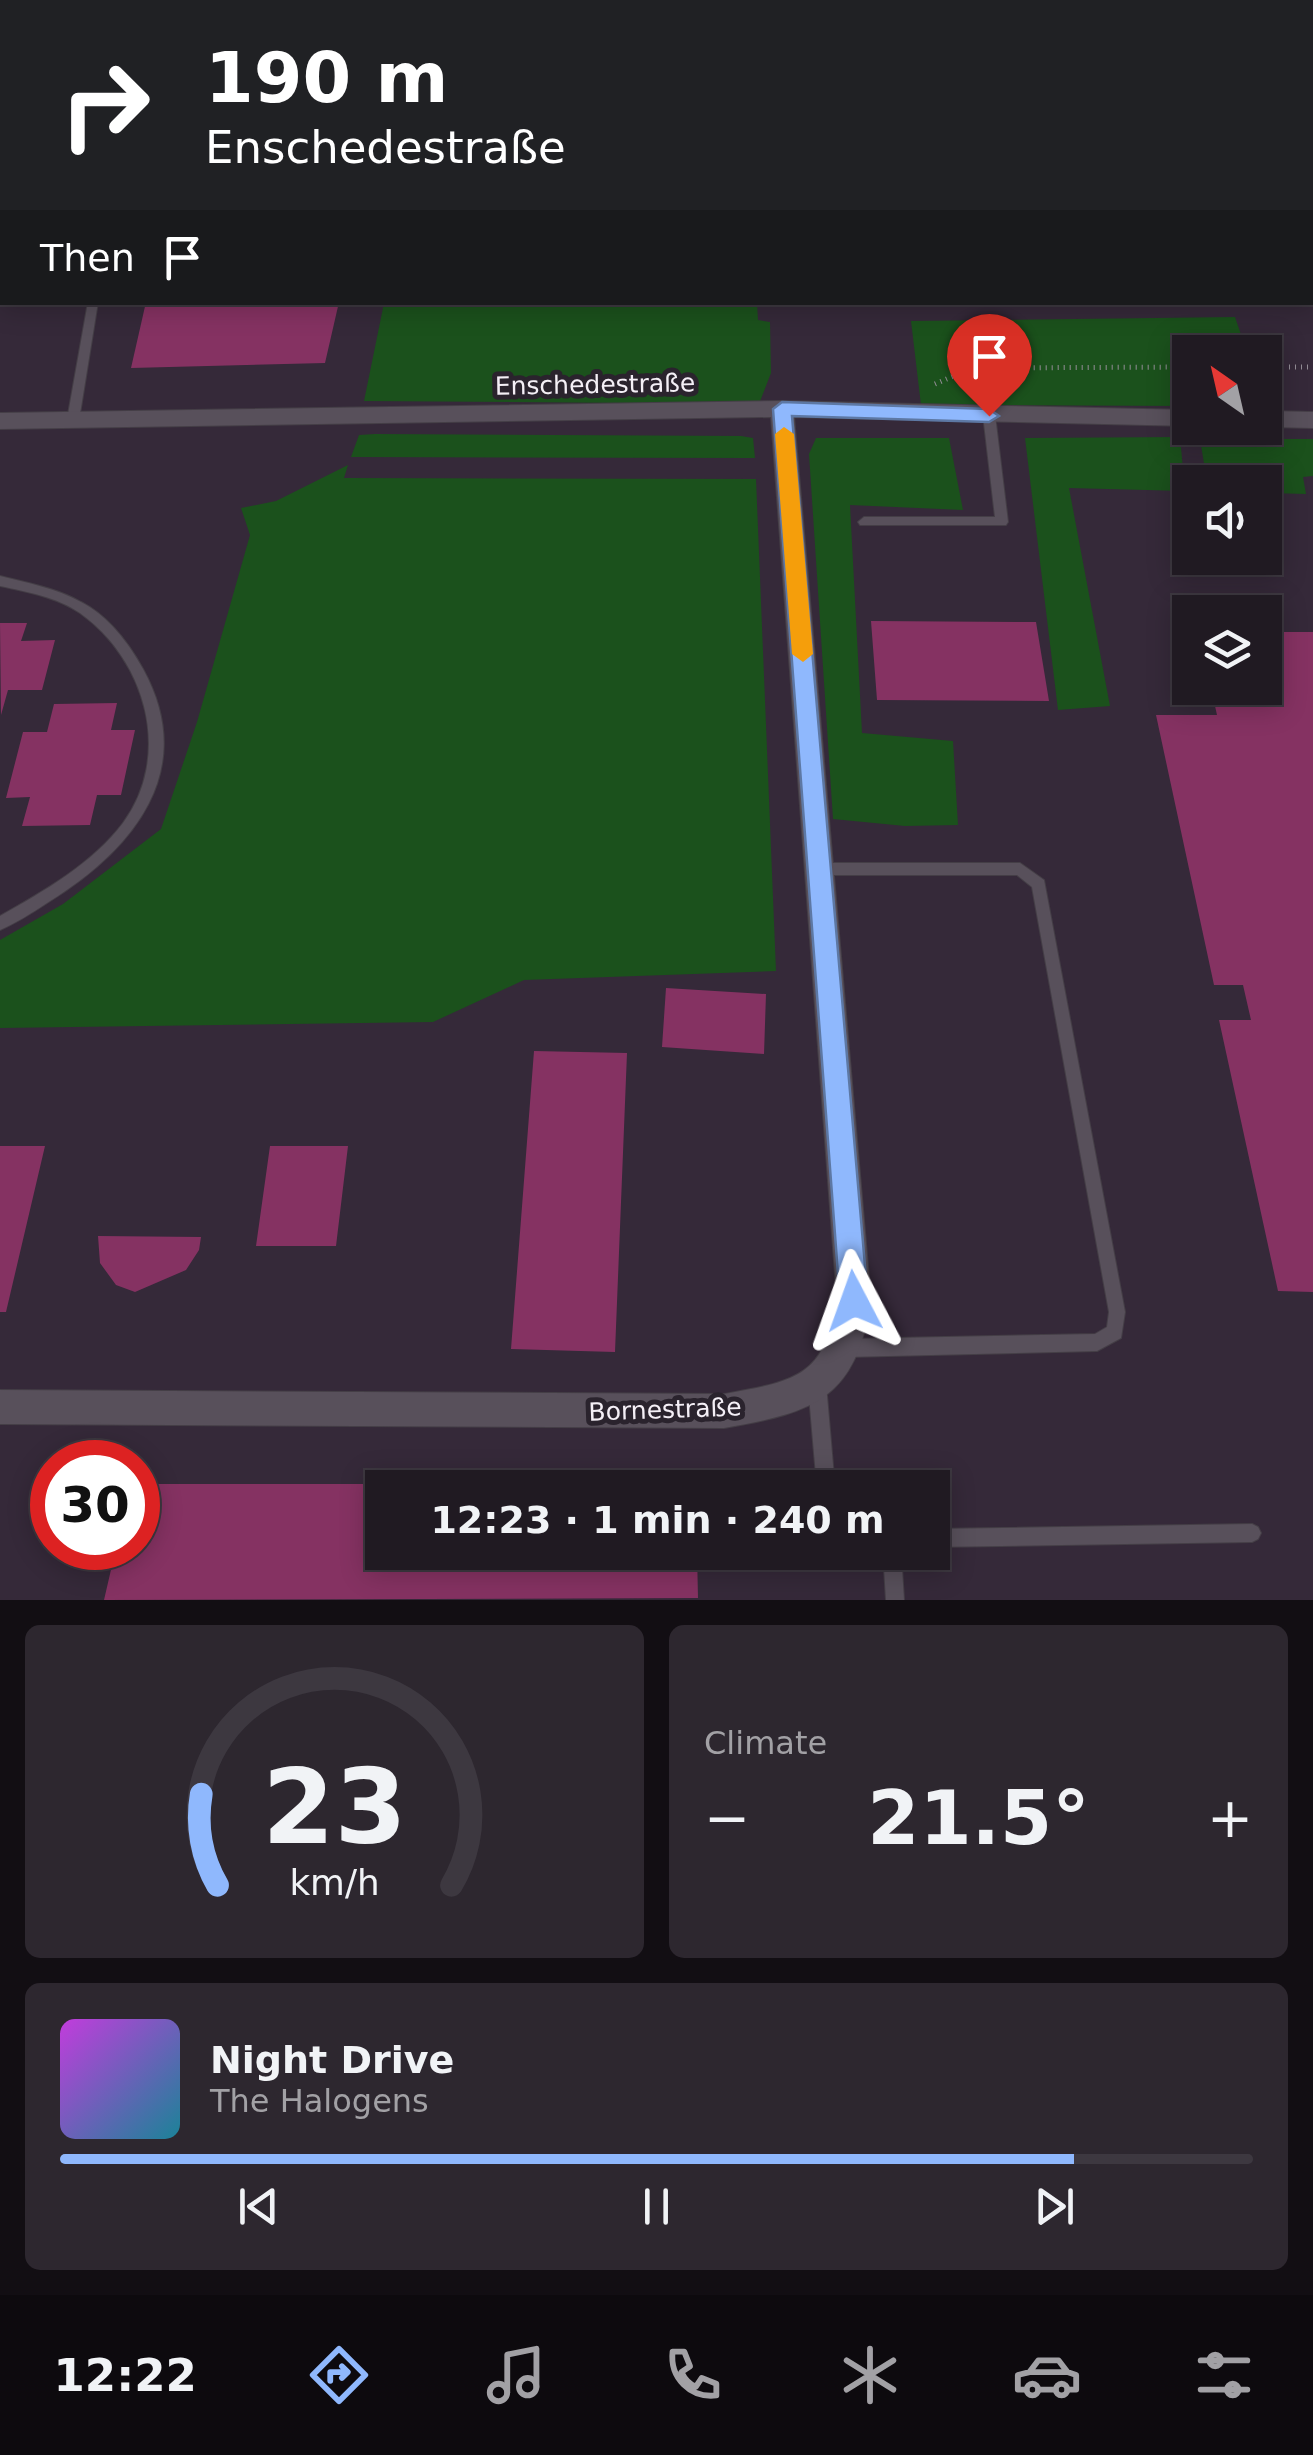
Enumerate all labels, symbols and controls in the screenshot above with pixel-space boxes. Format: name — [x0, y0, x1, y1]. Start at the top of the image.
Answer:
text: 190 m — [205, 37, 448, 119]
icon: right — [40, 40, 170, 170]
text: Enschedestraße — [205, 121, 566, 174]
icon: arrive — [155, 230, 210, 285]
text: Then — [40, 236, 135, 280]
pin — [947, 314, 1032, 417]
icon: arrive — [962, 329, 1017, 384]
north arrow — [1172, 335, 1282, 445]
map controls — [1172, 335, 1282, 705]
street label: Enschedestraße — [495, 368, 695, 401]
button: sound — [1172, 465, 1282, 575]
button: layers — [1172, 595, 1282, 705]
position arrow — [802, 1249, 906, 1353]
street label: Bornestraße — [588, 1392, 742, 1427]
speed limit sign: 30 — [30, 1440, 160, 1570]
text: 12:23 · 1 min · 240 m — [430, 1498, 885, 1542]
text: Climate — [704, 1724, 827, 1762]
text: 23 — [262, 1746, 407, 1868]
text: 21.5° — [867, 1774, 1090, 1862]
text: − — [704, 1786, 750, 1850]
text: + — [1207, 1786, 1253, 1850]
text: km/h — [289, 1862, 380, 1903]
text: Night Drive — [210, 2038, 454, 2082]
text: The Halogens — [210, 2082, 429, 2120]
icon: previous — [231, 2179, 286, 2234]
icon: pause — [629, 2179, 684, 2234]
icon: next — [1027, 2179, 1082, 2234]
icon: directions — [304, 2340, 374, 2410]
icon: music — [481, 2340, 551, 2410]
icon: phone — [658, 2340, 728, 2410]
icon: climate — [835, 2340, 905, 2410]
icon: car — [1012, 2340, 1082, 2410]
icon: filters — [1189, 2340, 1259, 2410]
text: 12:22 — [54, 2349, 197, 2402]

